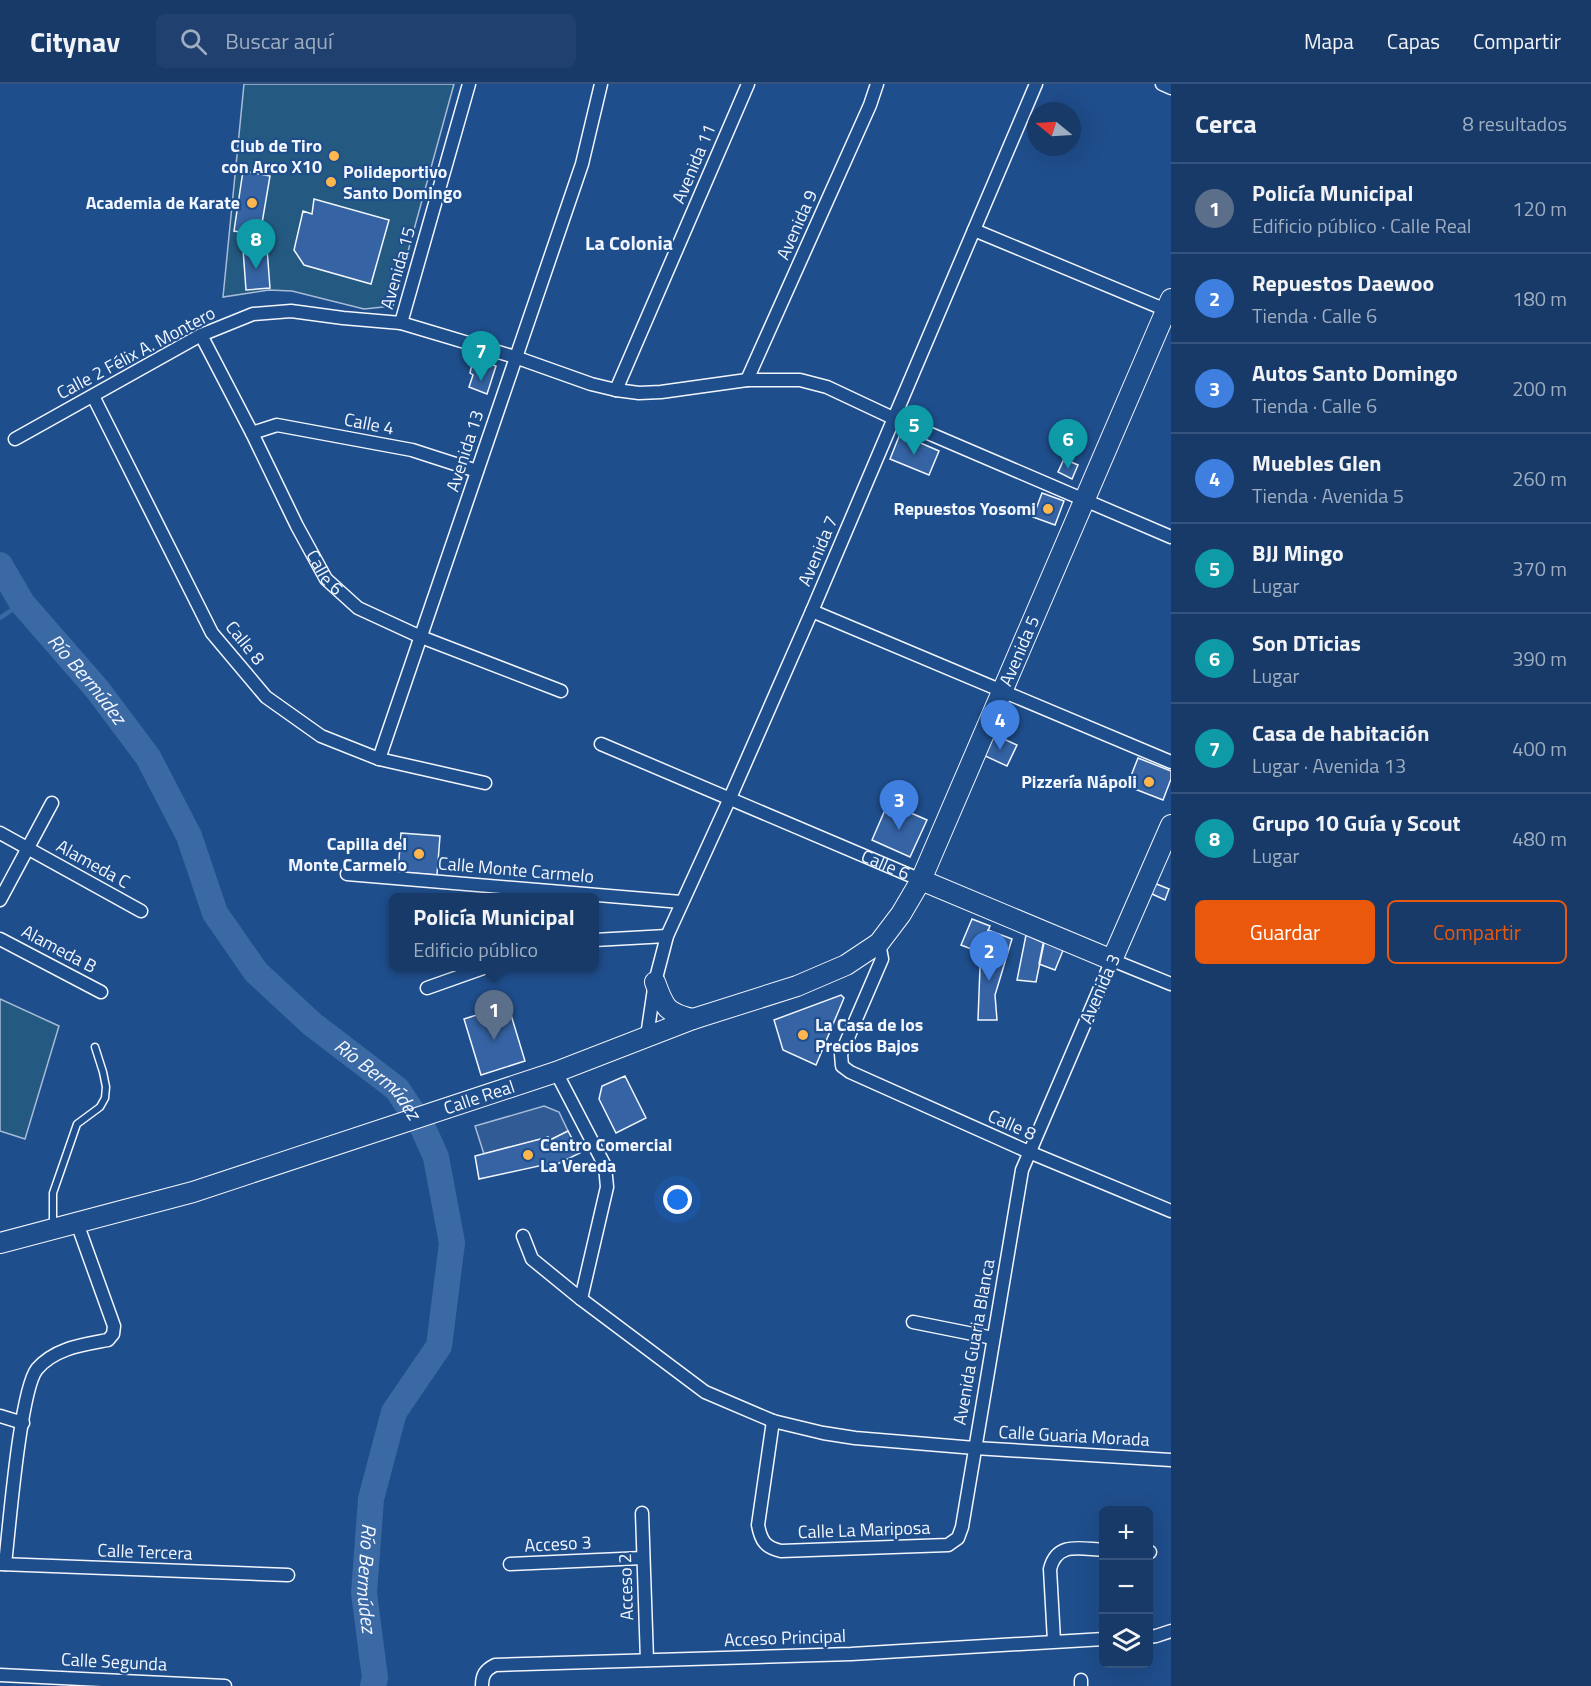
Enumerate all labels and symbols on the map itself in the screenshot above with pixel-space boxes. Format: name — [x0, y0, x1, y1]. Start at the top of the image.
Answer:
north arrow — [1027, 102, 1081, 156]
street label: Avenida 11 — [665, 120, 722, 208]
place label: Club de Tiro con Arco X10 — [221, 132, 322, 180]
marker: Club de Tiro con Arco X10 — [327, 149, 341, 163]
place label: Polideportivo Santo Domingo — [343, 158, 462, 206]
marker: Polideportivo Santo Domingo — [324, 175, 338, 189]
street label: Avenida 9 — [769, 185, 824, 264]
place label: Academia de Karate — [86, 189, 240, 216]
marker: Academia de Karate — [245, 196, 259, 210]
pin: 8 — [236, 220, 276, 269]
street label: Avenida 15 — [373, 224, 422, 312]
district label: La Colonia — [585, 227, 673, 258]
street label: Calle 2 Félix A. Montero — [52, 299, 220, 406]
pin: 7 — [462, 332, 500, 381]
street label: Calle 4 — [342, 405, 396, 442]
pin: 5 — [894, 406, 934, 455]
street label: Avenida 13 — [439, 407, 490, 495]
pin: 6 — [1048, 420, 1088, 469]
place label: Repuestos Yosomi — [894, 495, 1036, 522]
marker: Repuestos Yosomi — [1041, 502, 1055, 516]
street label: Avenida 7 — [791, 511, 844, 590]
street label: Calle 6 — [300, 545, 349, 601]
street label: Avenida 5 — [992, 611, 1046, 690]
street label: Calle 8 — [219, 615, 272, 671]
water label: Río Bermúdez — [40, 626, 135, 732]
pin: 4 — [980, 700, 1020, 750]
place label: Pizzería Nápoli — [1021, 768, 1137, 795]
marker: Pizzería Nápoli — [1142, 775, 1156, 789]
pin: 3 — [880, 780, 918, 830]
place label: Capilla del Monte Carmelo — [288, 830, 407, 878]
street label: Alameda C — [52, 832, 135, 895]
street label: Calle 6 — [857, 842, 914, 887]
marker: Capilla del Monte Carmelo — [412, 847, 426, 861]
street label: Calle Monte Carmelo — [437, 849, 595, 890]
street label: Alameda B — [17, 917, 102, 980]
pin: 2 — [970, 932, 1008, 981]
street label: Avenida 3 — [1072, 949, 1127, 1028]
pin: 1 — [474, 990, 514, 1040]
place label: La Casa de los Precios Bajos — [815, 1011, 923, 1059]
marker: La Casa de los Precios Bajos — [796, 1028, 810, 1042]
water label: Río Bermúdez — [328, 1030, 430, 1127]
street label: Calle Real — [440, 1073, 518, 1121]
street label: Calle 8 — [984, 1102, 1041, 1147]
place label: Centro Comercial La Vereda — [540, 1131, 672, 1179]
marker: Centro Comercial La Vereda — [521, 1148, 535, 1162]
your location — [663, 1185, 692, 1214]
street label: Avenida Guaria Blanca — [946, 1257, 1001, 1427]
street label: Calle Guaria Morada — [998, 1418, 1150, 1453]
street label: Calle La Mariposa — [797, 1514, 931, 1545]
water label: Río Bermúdez — [349, 1522, 385, 1637]
street label: Acceso 3 — [524, 1528, 592, 1559]
street label: Calle Tercera — [97, 1536, 193, 1567]
street label: Acceso 2 — [611, 1553, 640, 1621]
street label: Acceso Principal — [724, 1622, 846, 1653]
street label: Calle Segunda — [60, 1645, 168, 1678]

